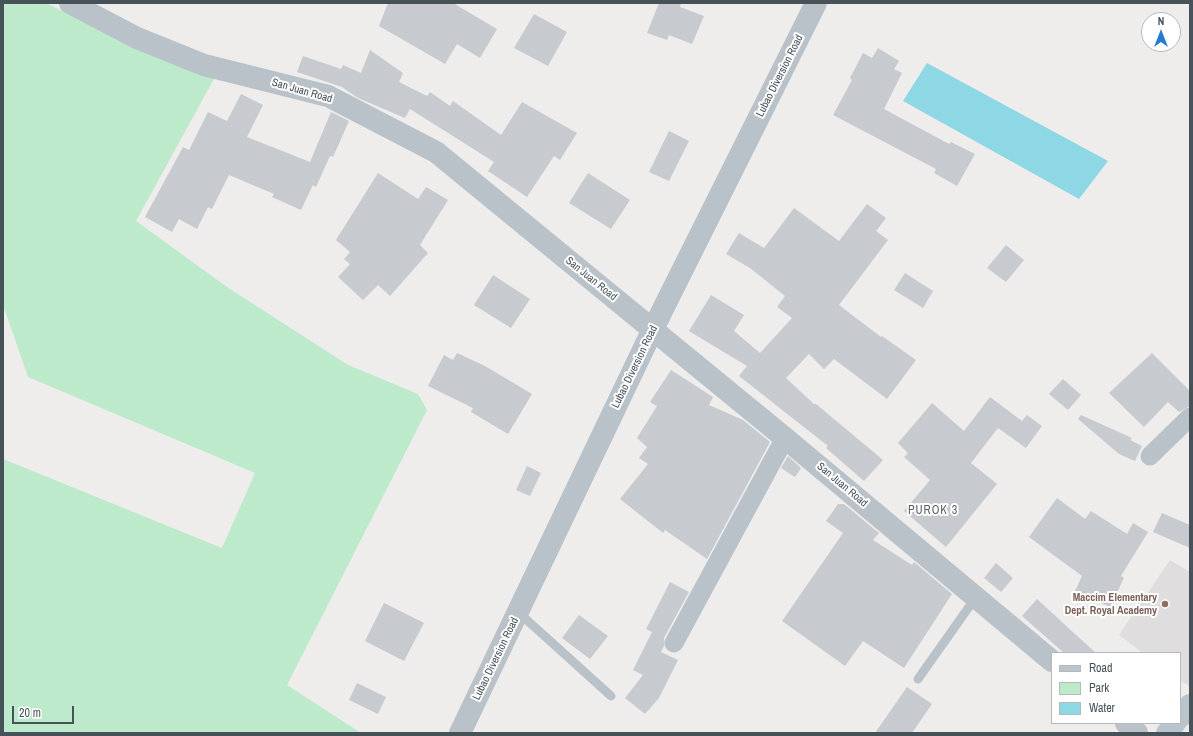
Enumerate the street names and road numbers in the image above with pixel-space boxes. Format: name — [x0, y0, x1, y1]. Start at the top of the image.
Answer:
street label: Lubao Diversion Road — [754, 33, 806, 119]
street label: San Juan Road — [270, 76, 334, 106]
street label: San Juan Road — [563, 254, 619, 304]
street label: Lubao Diversion Road — [609, 324, 661, 410]
street label: San Juan Road — [814, 460, 870, 510]
street label: Lubao Diversion Road — [470, 616, 522, 702]

